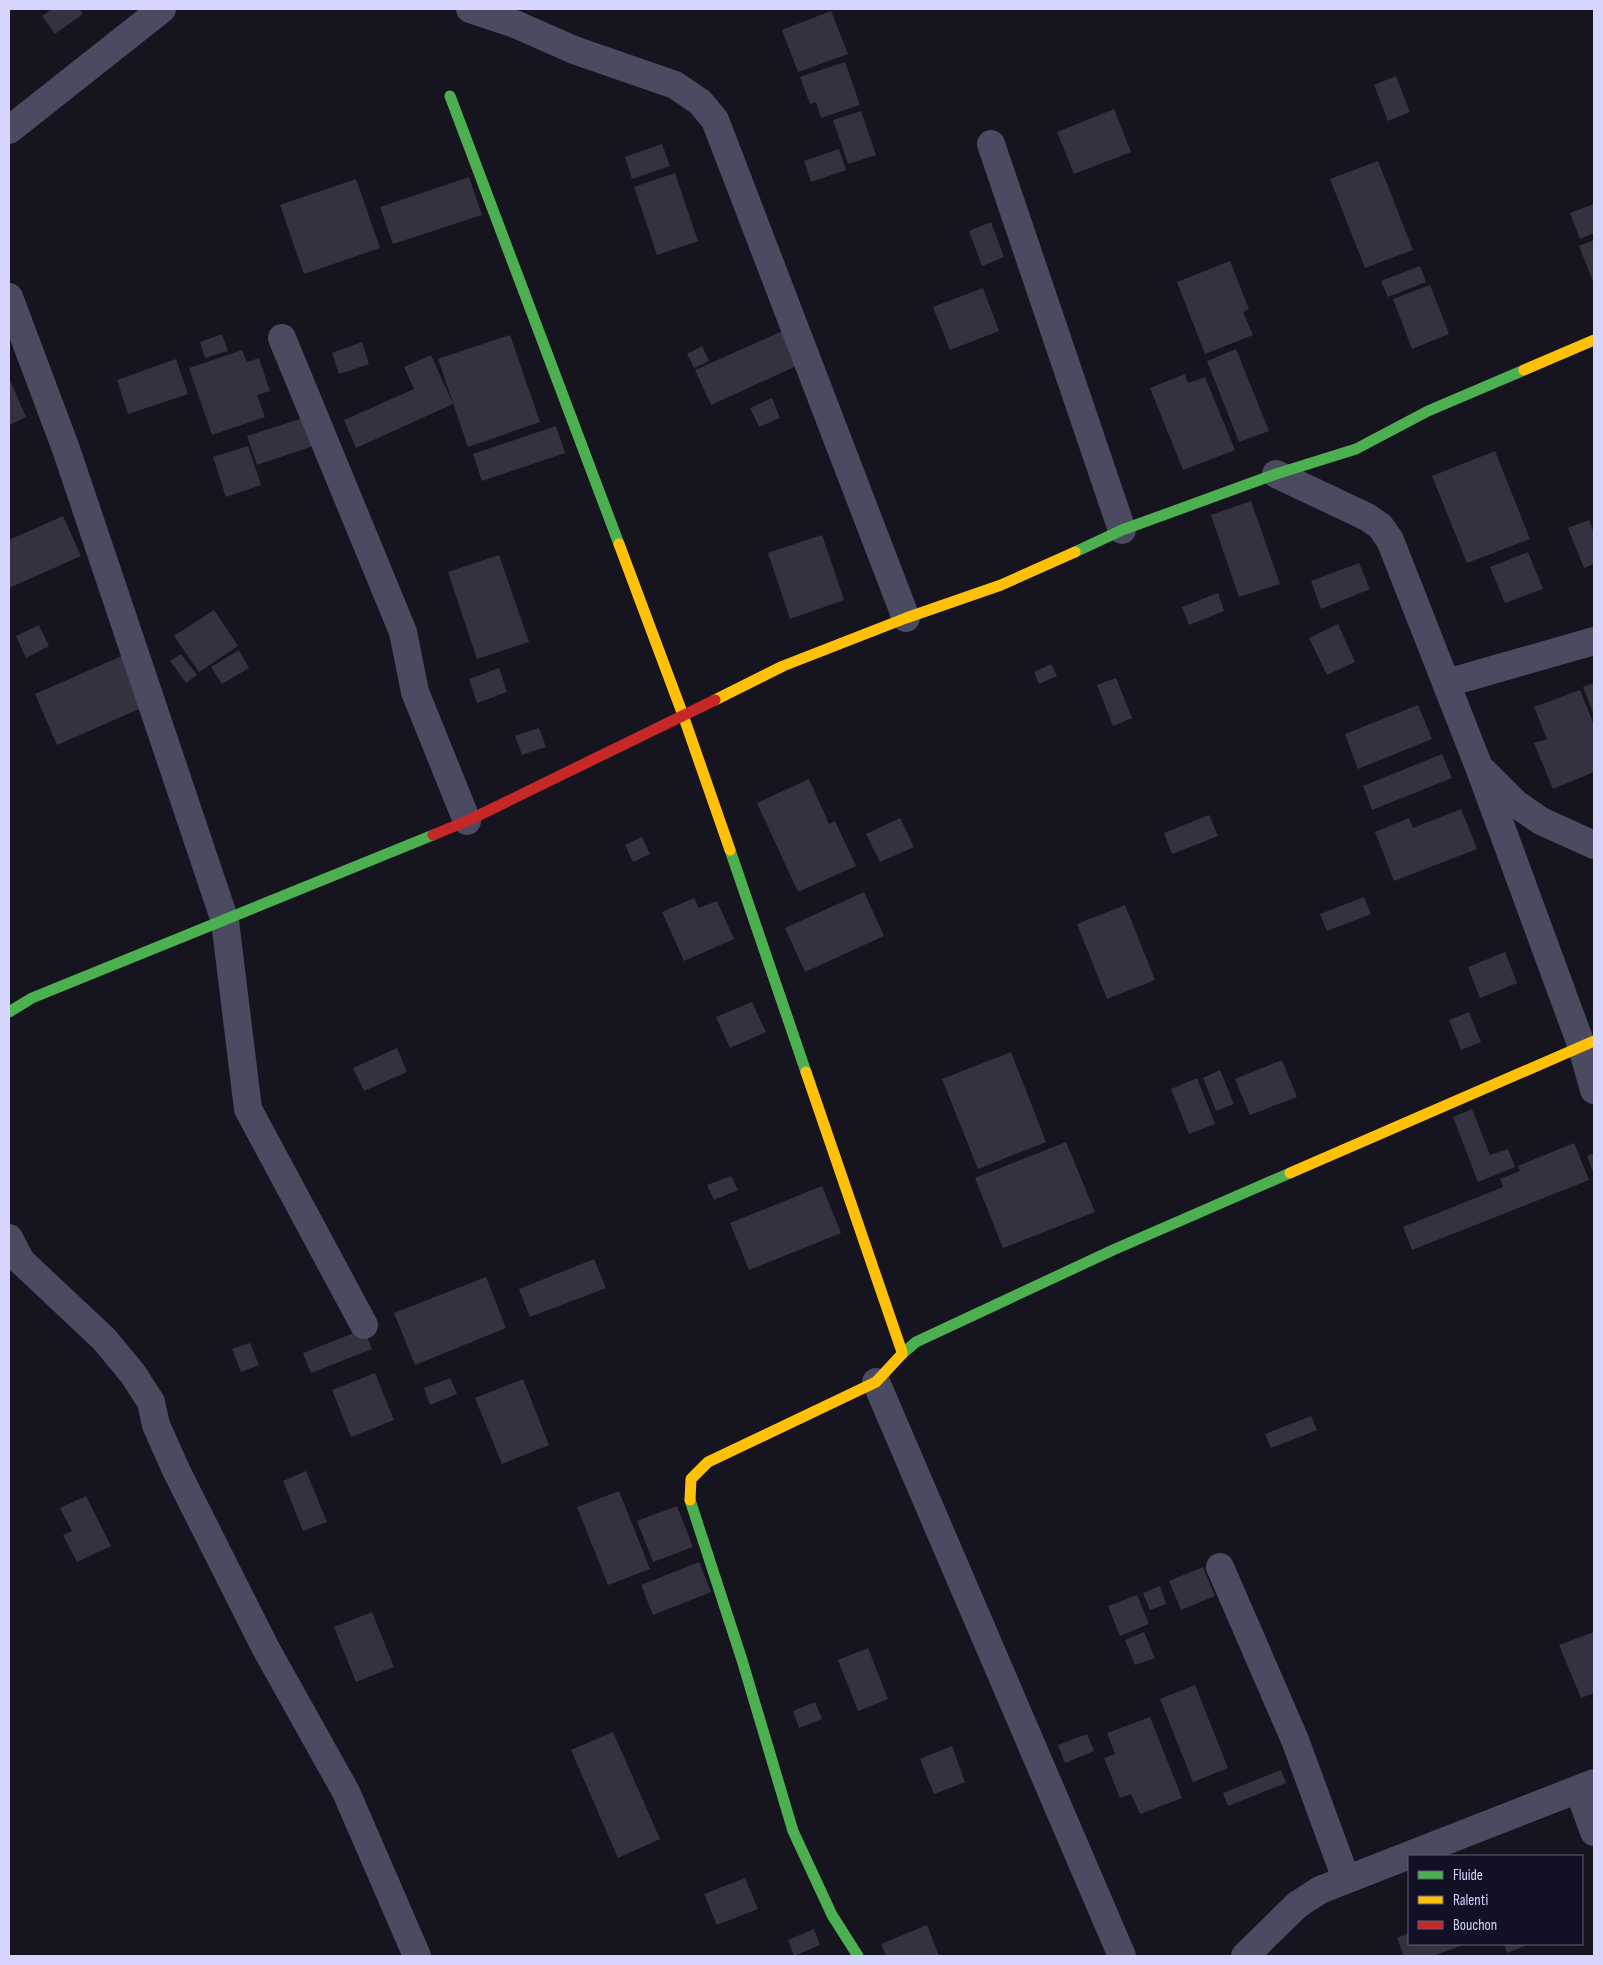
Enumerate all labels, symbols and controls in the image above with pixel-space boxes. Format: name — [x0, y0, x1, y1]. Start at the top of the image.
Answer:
legend — [1408, 1855, 1583, 1945]
text: Fluide — [1453, 1866, 1483, 1885]
text: Ralenti — [1453, 1891, 1488, 1910]
text: Bouchon — [1453, 1916, 1497, 1935]

